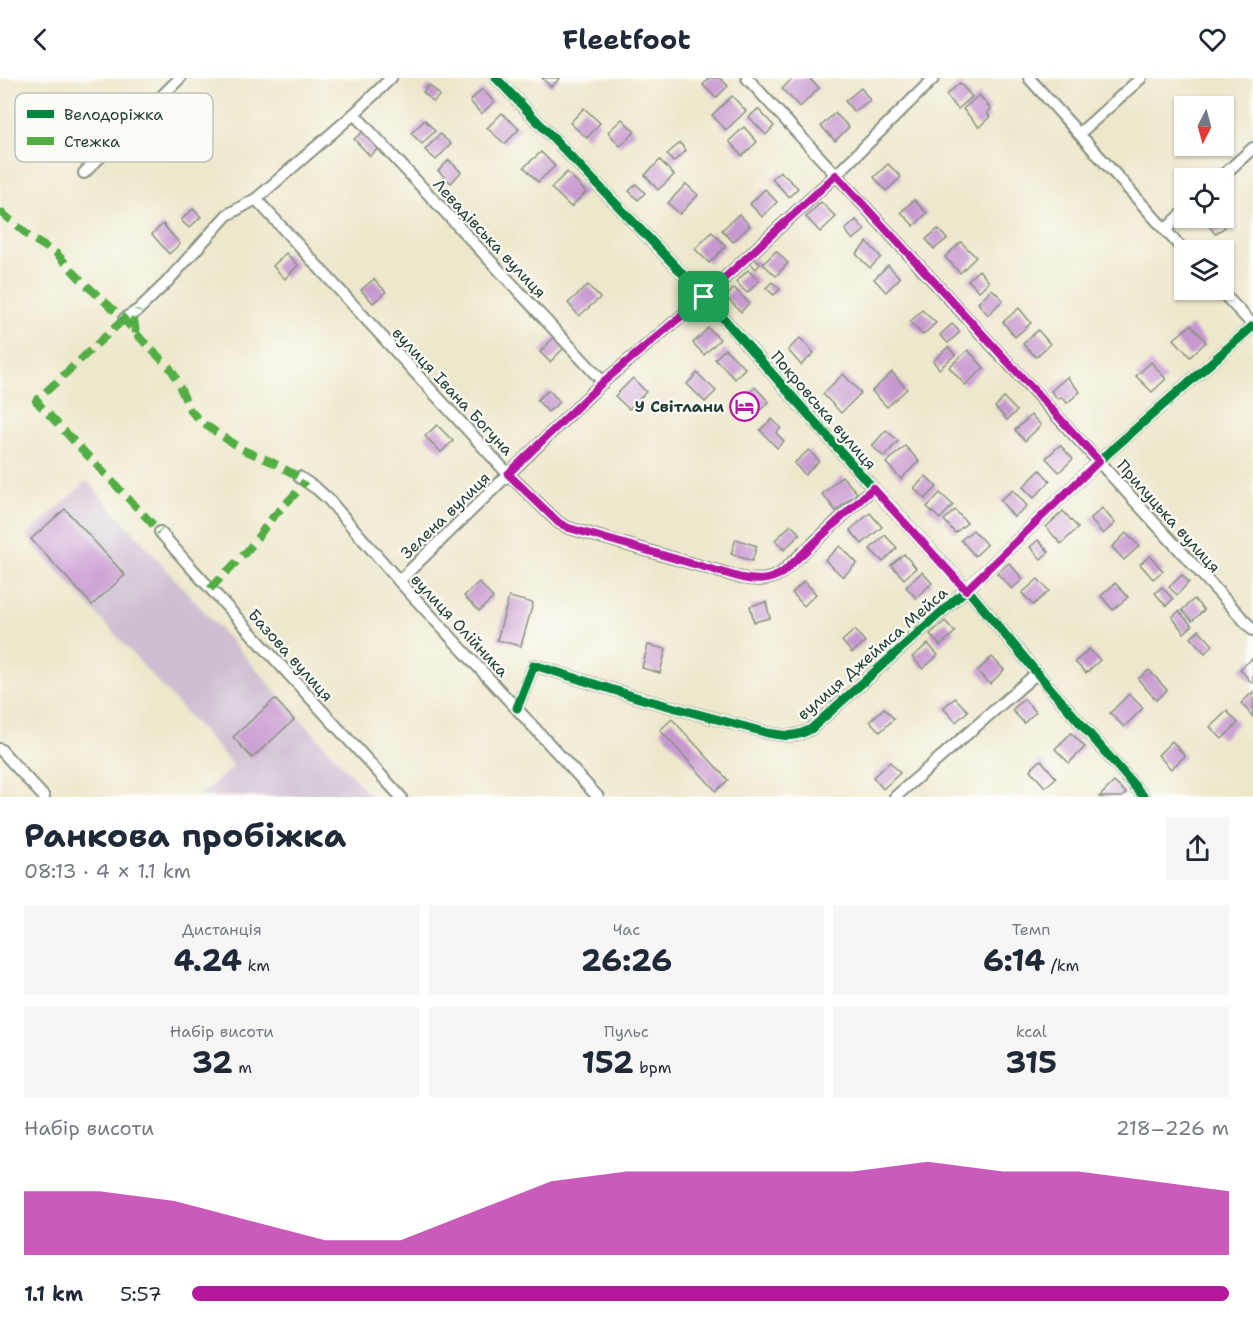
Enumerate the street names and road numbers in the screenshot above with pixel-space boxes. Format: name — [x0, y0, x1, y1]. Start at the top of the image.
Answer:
street label: Левадівська вулиця — [429, 174, 551, 303]
street label: вулиця Івана Богуна — [388, 323, 518, 460]
street label: Покровська вулиця — [766, 346, 881, 474]
street label: Прилуцька вулиця — [1112, 455, 1225, 577]
street label: Зелена вулиця — [396, 467, 495, 563]
street label: вулиця Олійника — [406, 569, 513, 681]
street label: вулиця Джеймса Мейса — [793, 582, 952, 725]
street label: Базова вулиця — [244, 605, 338, 706]

